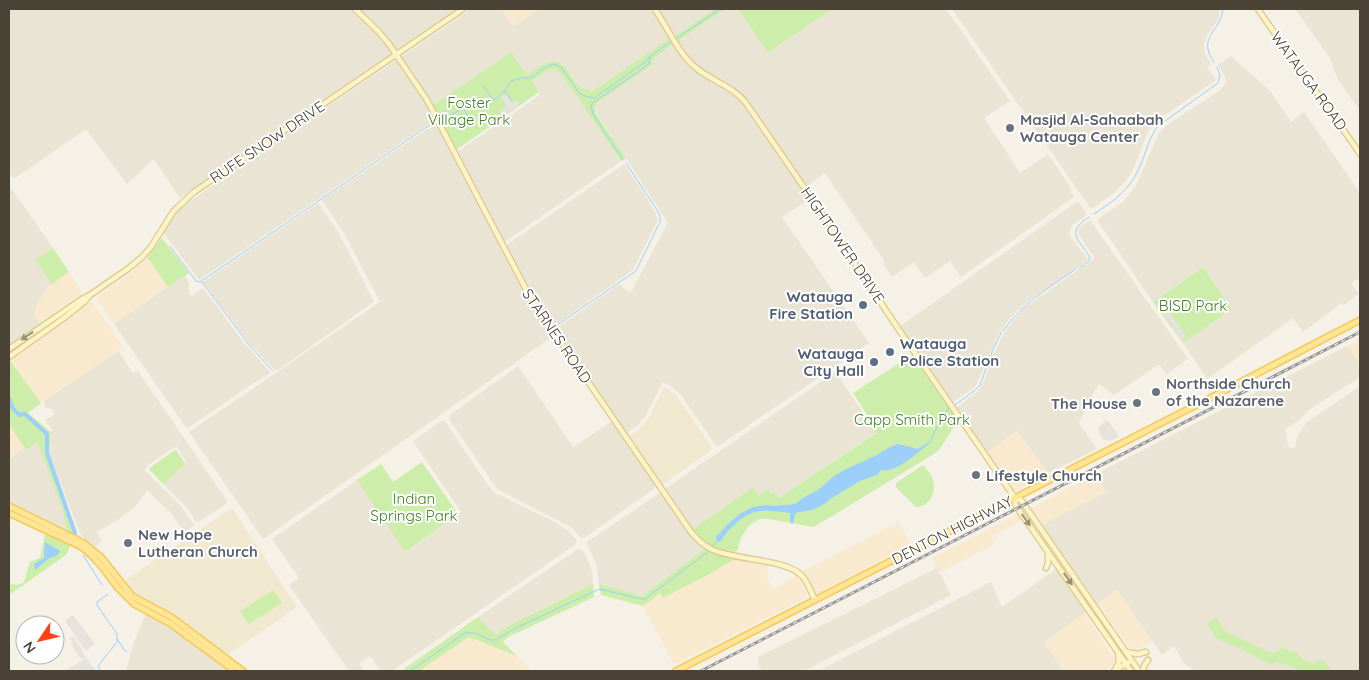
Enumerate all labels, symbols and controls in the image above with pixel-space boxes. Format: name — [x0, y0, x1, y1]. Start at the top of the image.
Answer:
street label: WATAUGA ROAD — [1267, 28, 1351, 134]
park label: Foster Village Park — [428, 93, 510, 129]
street label: RUFE SNOW DRIVE — [206, 97, 328, 187]
place label: Masjid Al-Sahaabah Watauga Center — [1020, 110, 1164, 146]
marker: Masjid Al-Sahaabah Watauga Center — [1004, 122, 1016, 134]
street label: HIGHTOWER DRIVE — [797, 183, 889, 307]
street label: STARNES ROAD — [518, 285, 596, 387]
place label: Watauga Fire Station — [769, 287, 853, 323]
park label: BISD Park — [1159, 296, 1227, 315]
marker: Watauga Fire Station — [857, 299, 869, 311]
one-way arrow — [20, 332, 34, 341]
place label: Watauga Police Station — [900, 334, 999, 370]
place label: Watauga City Hall — [798, 344, 864, 380]
marker: Watauga Police Station — [884, 346, 896, 358]
marker: Watauga City Hall — [868, 356, 880, 368]
place label: Northside Church of the Nazarene — [1166, 374, 1291, 410]
marker: Northside Church of the Nazarene — [1150, 386, 1162, 398]
place label: The House — [1051, 394, 1127, 413]
marker: The House — [1131, 397, 1143, 409]
park label: Capp Smith Park — [854, 410, 970, 429]
place label: Lifestyle Church — [986, 466, 1102, 485]
marker: Lifestyle Church — [970, 469, 982, 481]
park label: Indian Springs Park — [370, 489, 458, 525]
street label: DENTON HIGHWAY — [888, 491, 1016, 569]
one-way arrow — [1021, 513, 1031, 527]
place label: New Hope Lutheran Church — [138, 525, 258, 561]
marker: New Hope Lutheran Church — [122, 537, 134, 549]
one-way arrow — [1062, 572, 1073, 585]
north arrow — [15, 615, 65, 665]
text: N — [19, 638, 40, 657]

